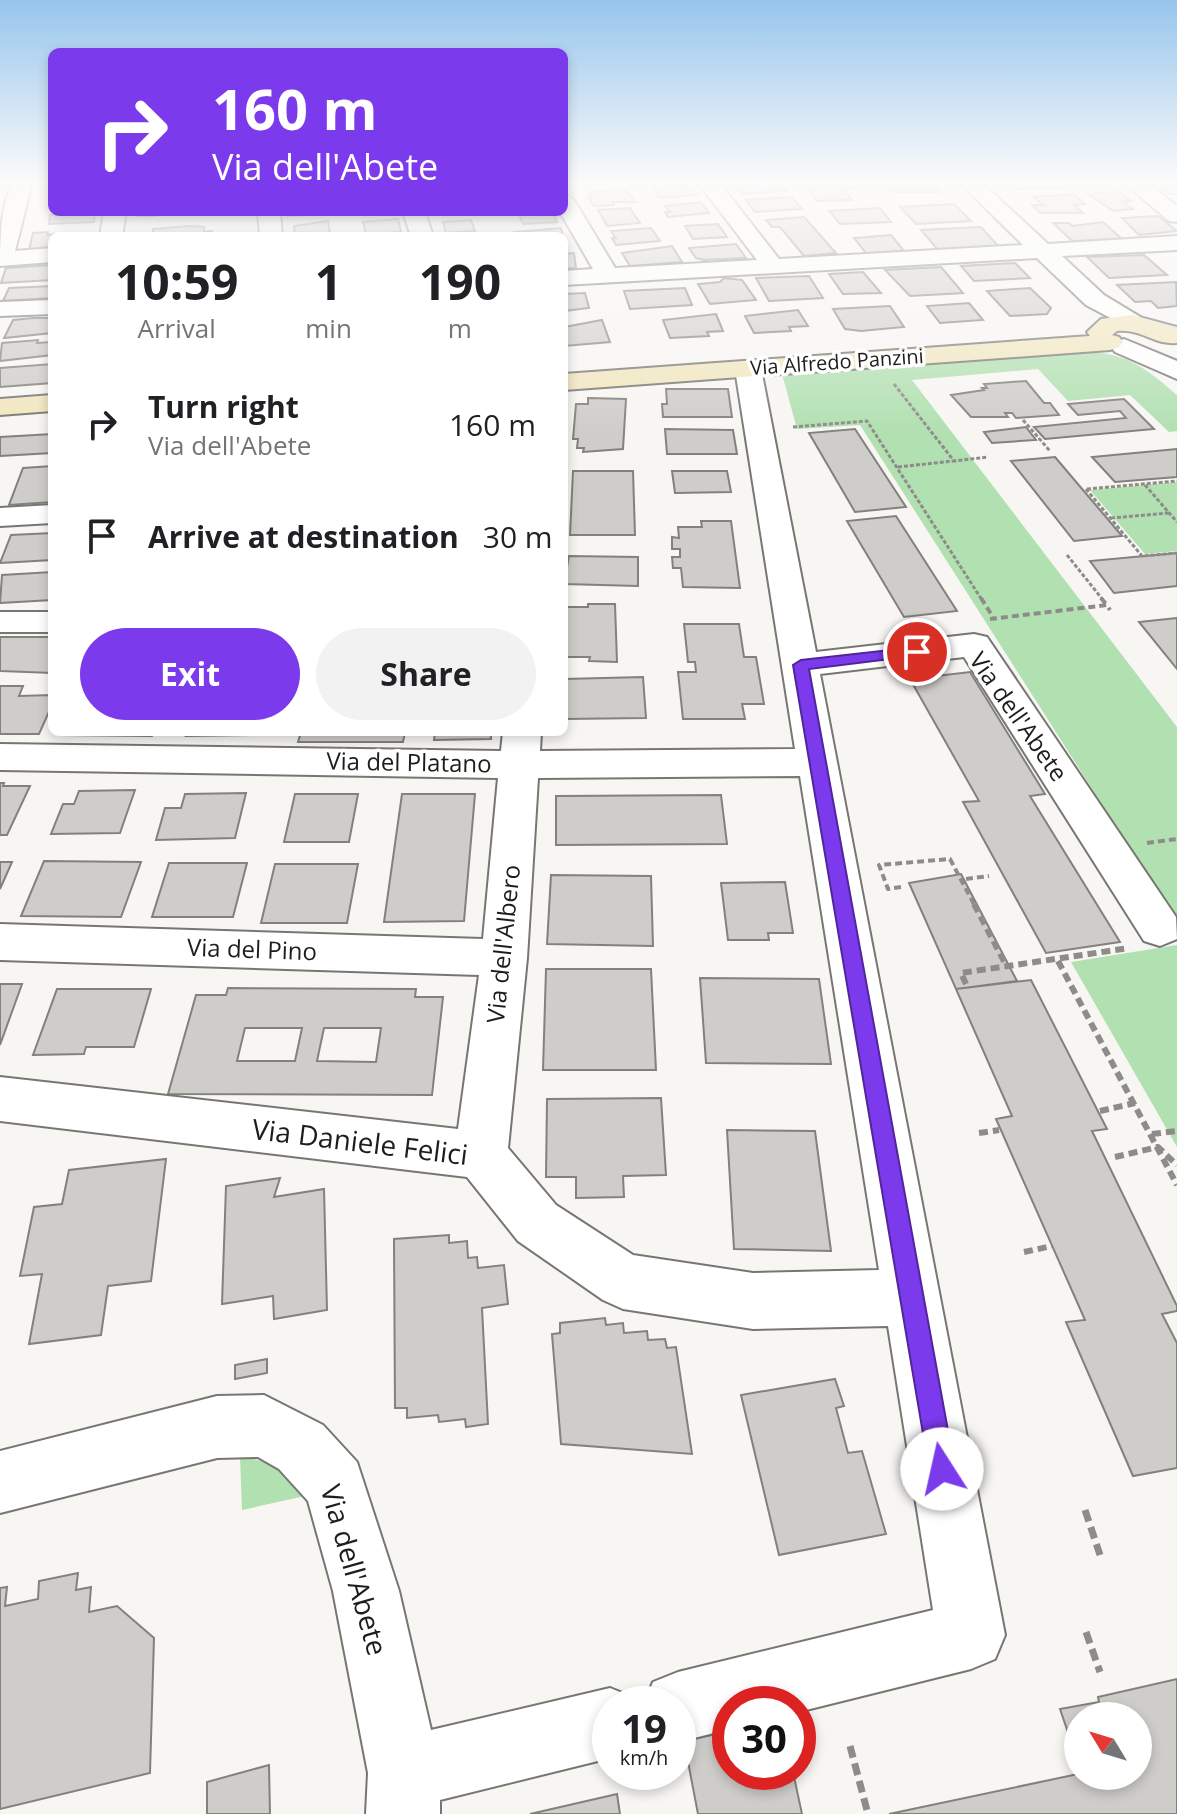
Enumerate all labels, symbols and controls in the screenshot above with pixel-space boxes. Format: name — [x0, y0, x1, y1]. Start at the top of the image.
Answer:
text: 160 m — [212, 70, 378, 146]
icon: right — [80, 80, 184, 184]
text: Via dell'Abete — [212, 142, 438, 191]
text: 10:59 — [115, 249, 238, 314]
text: 1 — [315, 249, 342, 314]
text: 190 — [419, 249, 501, 314]
text: Arrival — [137, 310, 216, 346]
text: min — [305, 310, 352, 346]
text: m — [448, 310, 472, 346]
street label: Via Alfredo Panzini — [749, 342, 925, 381]
text: Turn right — [148, 386, 299, 427]
icon: right — [80, 402, 124, 446]
text: 160 m — [449, 404, 536, 445]
text: Via dell'Abete — [148, 427, 311, 463]
icon: arrive — [80, 514, 124, 558]
text: Arrive at destination — [148, 516, 459, 557]
text: 30 m — [483, 516, 553, 557]
pin — [883, 618, 951, 686]
button: Exit — [80, 628, 300, 720]
button: Share — [316, 628, 536, 720]
icon: arrive — [895, 630, 939, 674]
street label: Via dell'Abete — [962, 645, 1076, 787]
street label: Via del Platano — [326, 744, 492, 779]
street label: Via dell'Albero — [478, 863, 527, 1025]
street label: Via del Pino — [186, 930, 318, 967]
street label: Via Daniele Felici — [250, 1109, 470, 1173]
position arrow — [900, 1427, 984, 1511]
street label: Via dell'Abete — [312, 1480, 397, 1660]
speed limit sign: 30 — [712, 1686, 816, 1790]
text: 19 — [621, 1700, 667, 1755]
north arrow — [1064, 1702, 1152, 1790]
map controls — [1064, 1702, 1152, 1790]
text: km/h — [620, 1744, 668, 1771]

